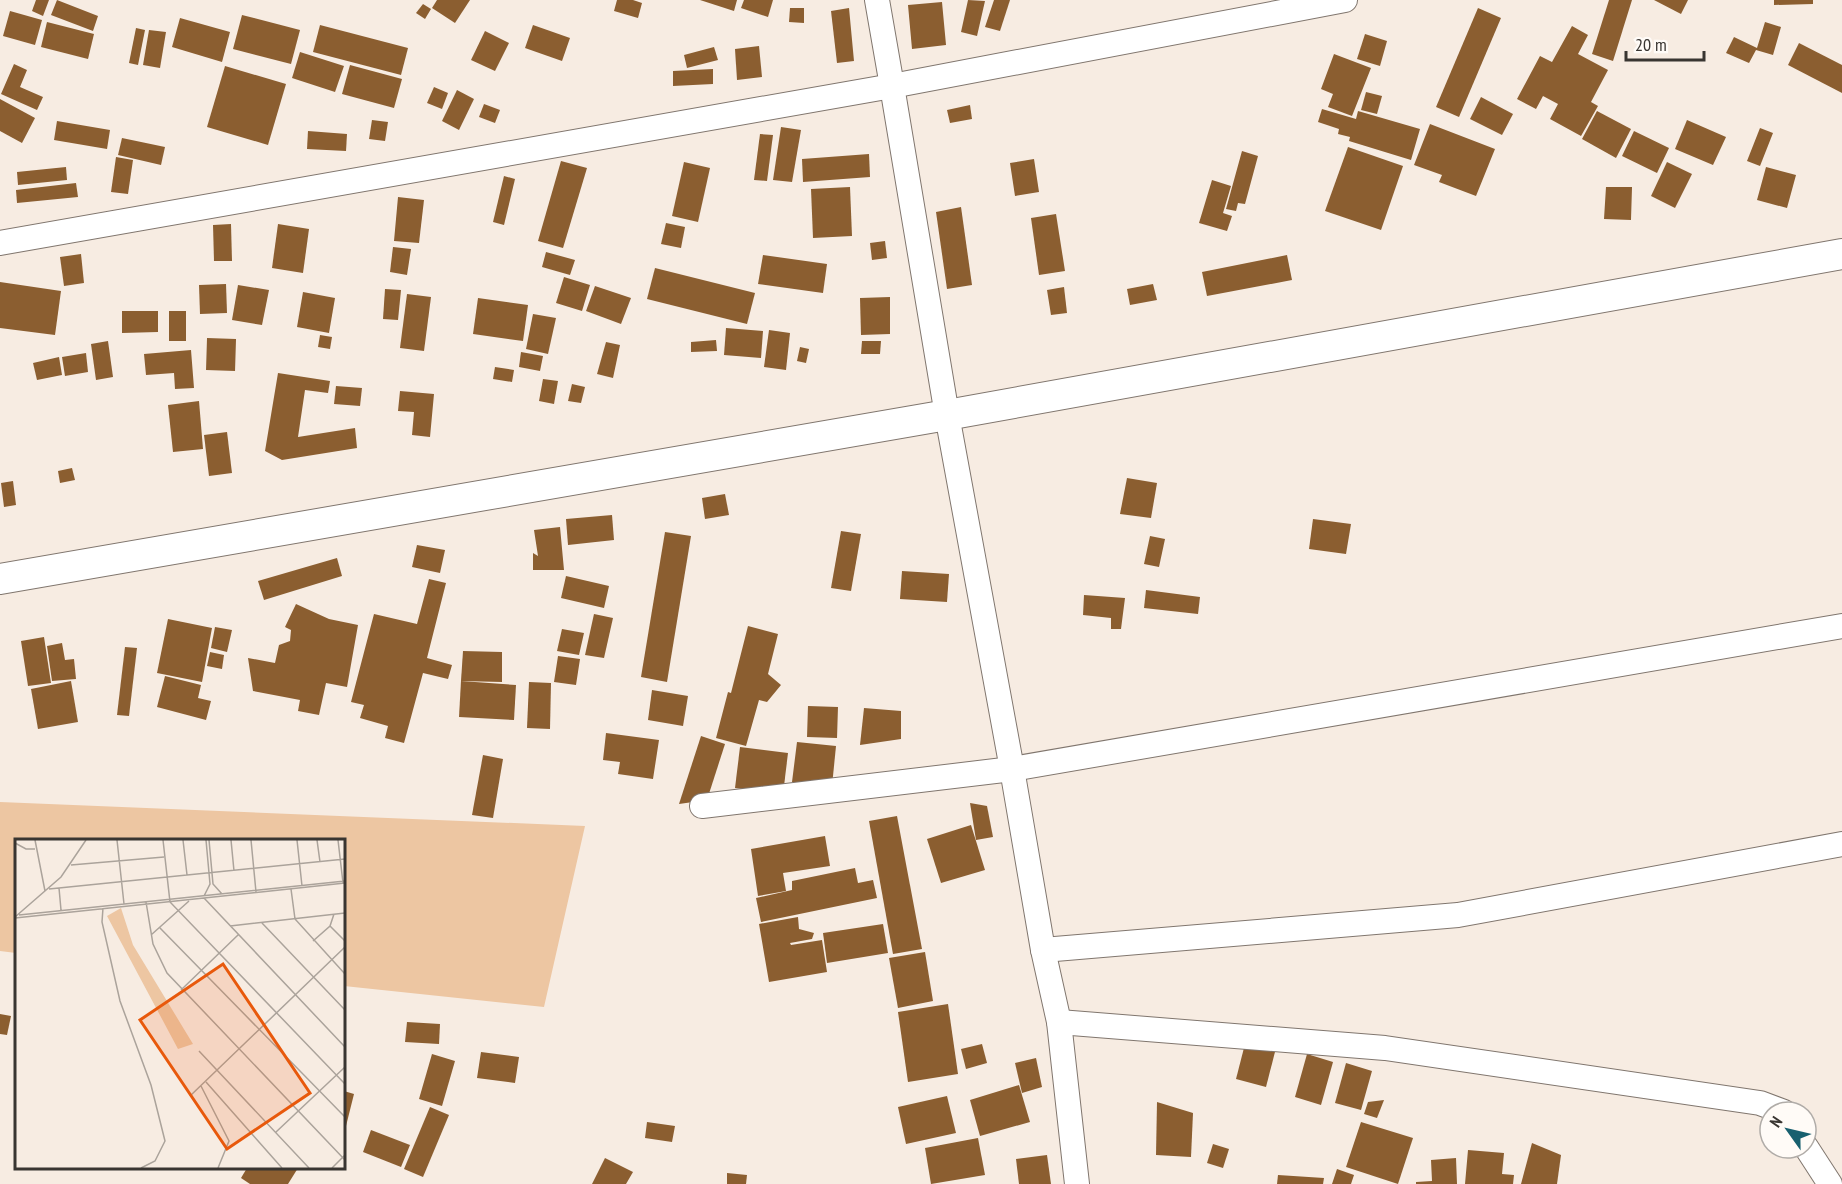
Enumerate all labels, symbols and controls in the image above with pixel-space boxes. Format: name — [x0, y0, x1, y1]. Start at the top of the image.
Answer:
scale bar — [1626, 24, 1704, 62]
text: 20 m — [1635, 33, 1667, 56]
inset map — [15, 839, 345, 1169]
north arrow — [1758, 1100, 1818, 1160]
text: N — [1765, 1112, 1786, 1131]

